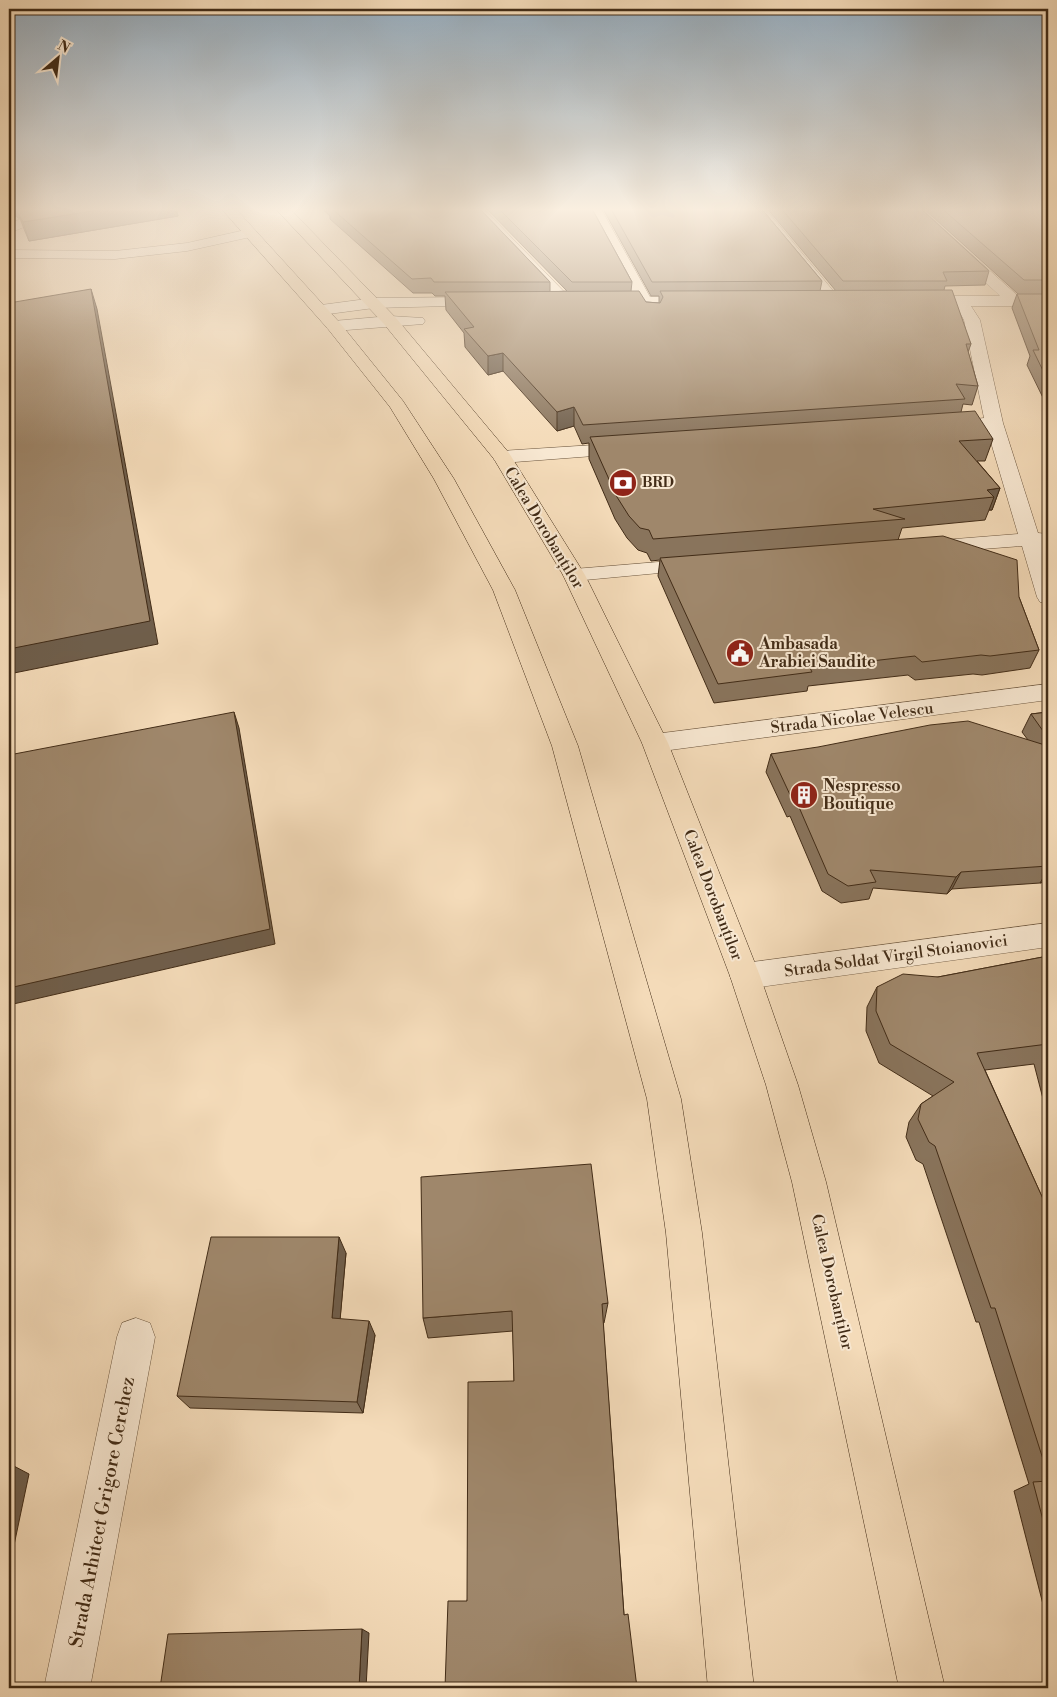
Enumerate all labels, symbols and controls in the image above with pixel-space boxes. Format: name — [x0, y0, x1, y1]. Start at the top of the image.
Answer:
north arrow — [32, 32, 82, 82]
text: N — [55, 37, 73, 58]
street label: Calea Dorobanților — [500, 463, 588, 593]
bank icon: BRD — [608, 468, 638, 498]
place label: BRD — [642, 474, 674, 492]
place label: Ambasada Arabiei Saudite — [758, 634, 876, 672]
public building icon: Ambasada Arabiei Saudite — [725, 638, 755, 668]
street label: Strada Nicolae Velescu — [769, 698, 935, 738]
place label: Nespresso Boutique — [823, 776, 901, 814]
building icon: Nespresso Boutique — [789, 780, 819, 810]
street label: Calea Dorobanților — [679, 827, 747, 963]
street label: Strada Soldat Virgil Stoianovici — [783, 930, 1009, 982]
street label: Calea Dorobanților — [807, 1212, 857, 1352]
street label: Strada Arhitect Grigore Cerchez — [64, 1375, 140, 1649]

